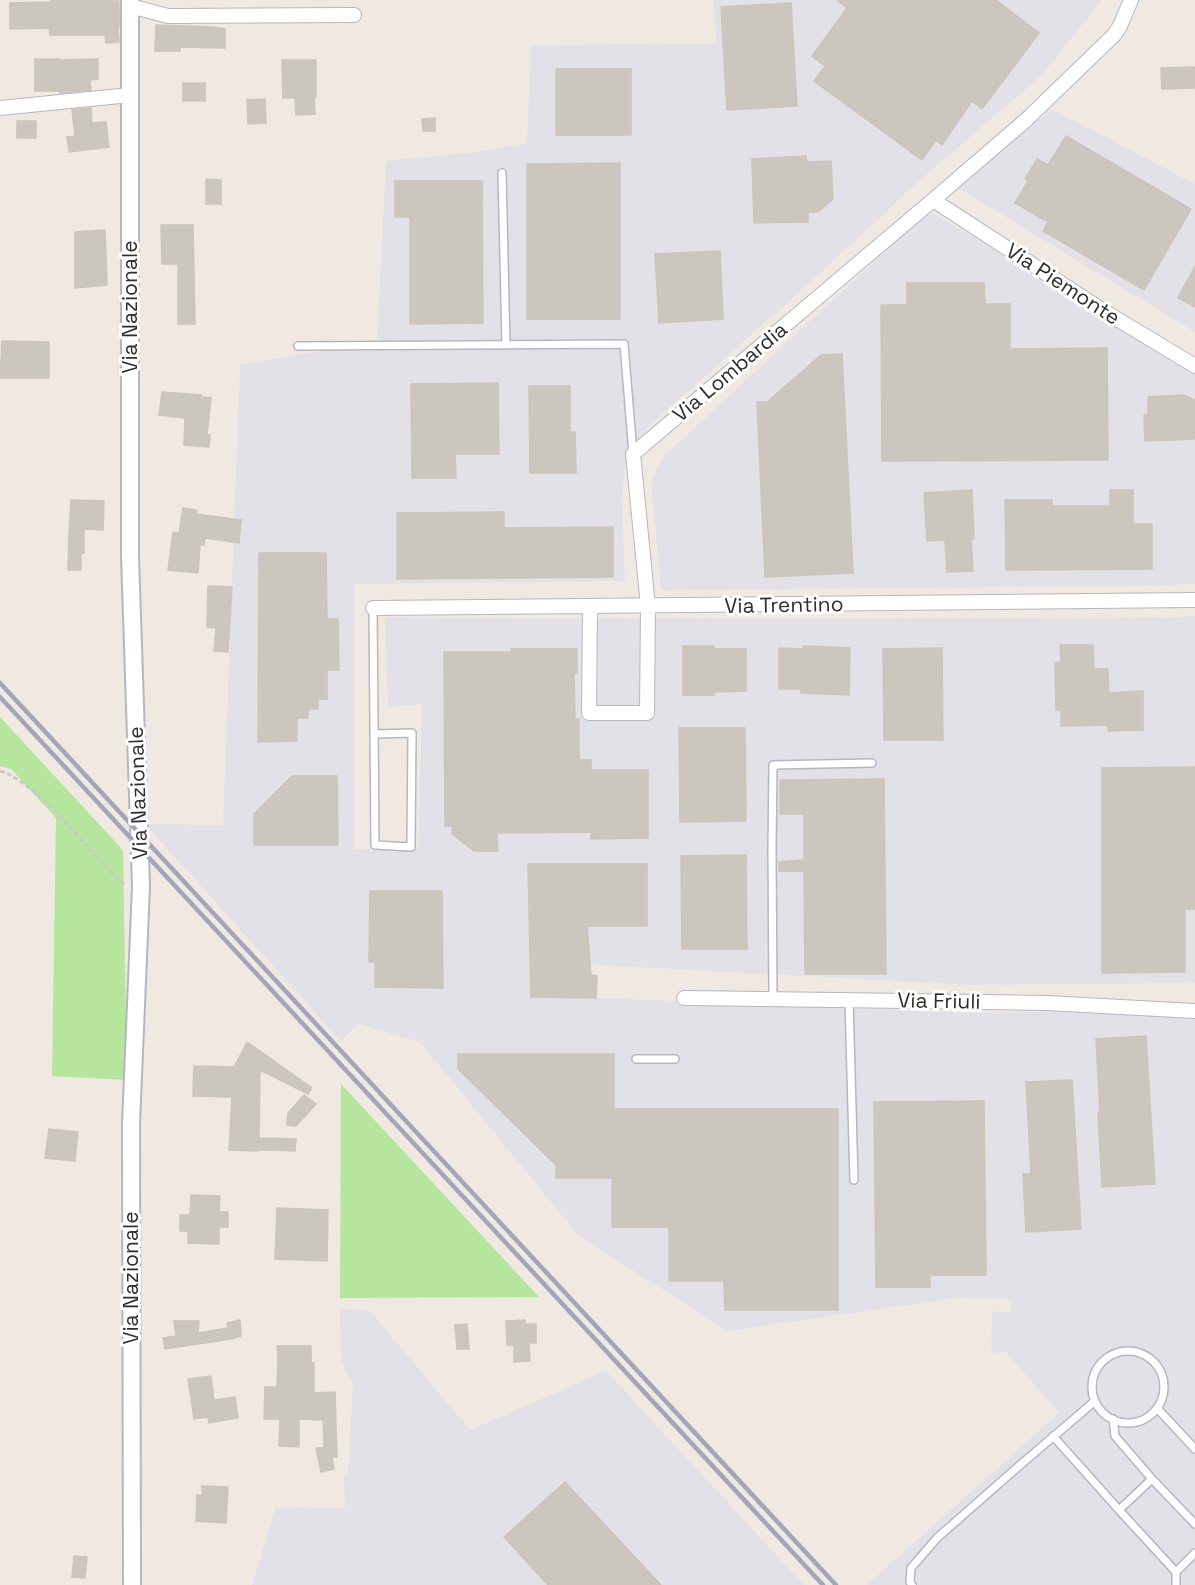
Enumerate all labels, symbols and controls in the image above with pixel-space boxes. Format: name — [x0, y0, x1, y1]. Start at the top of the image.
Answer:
street label: Via Piemonte — [1001, 237, 1126, 331]
street label: Via Nazionale — [116, 240, 143, 374]
street label: Via Lombardia — [667, 316, 793, 428]
street label: Via Trentino — [724, 590, 844, 619]
street label: Via Nazionale — [122, 726, 153, 860]
street label: Via Friuli — [897, 986, 981, 1015]
street label: Via Nazionale — [117, 1211, 144, 1345]

